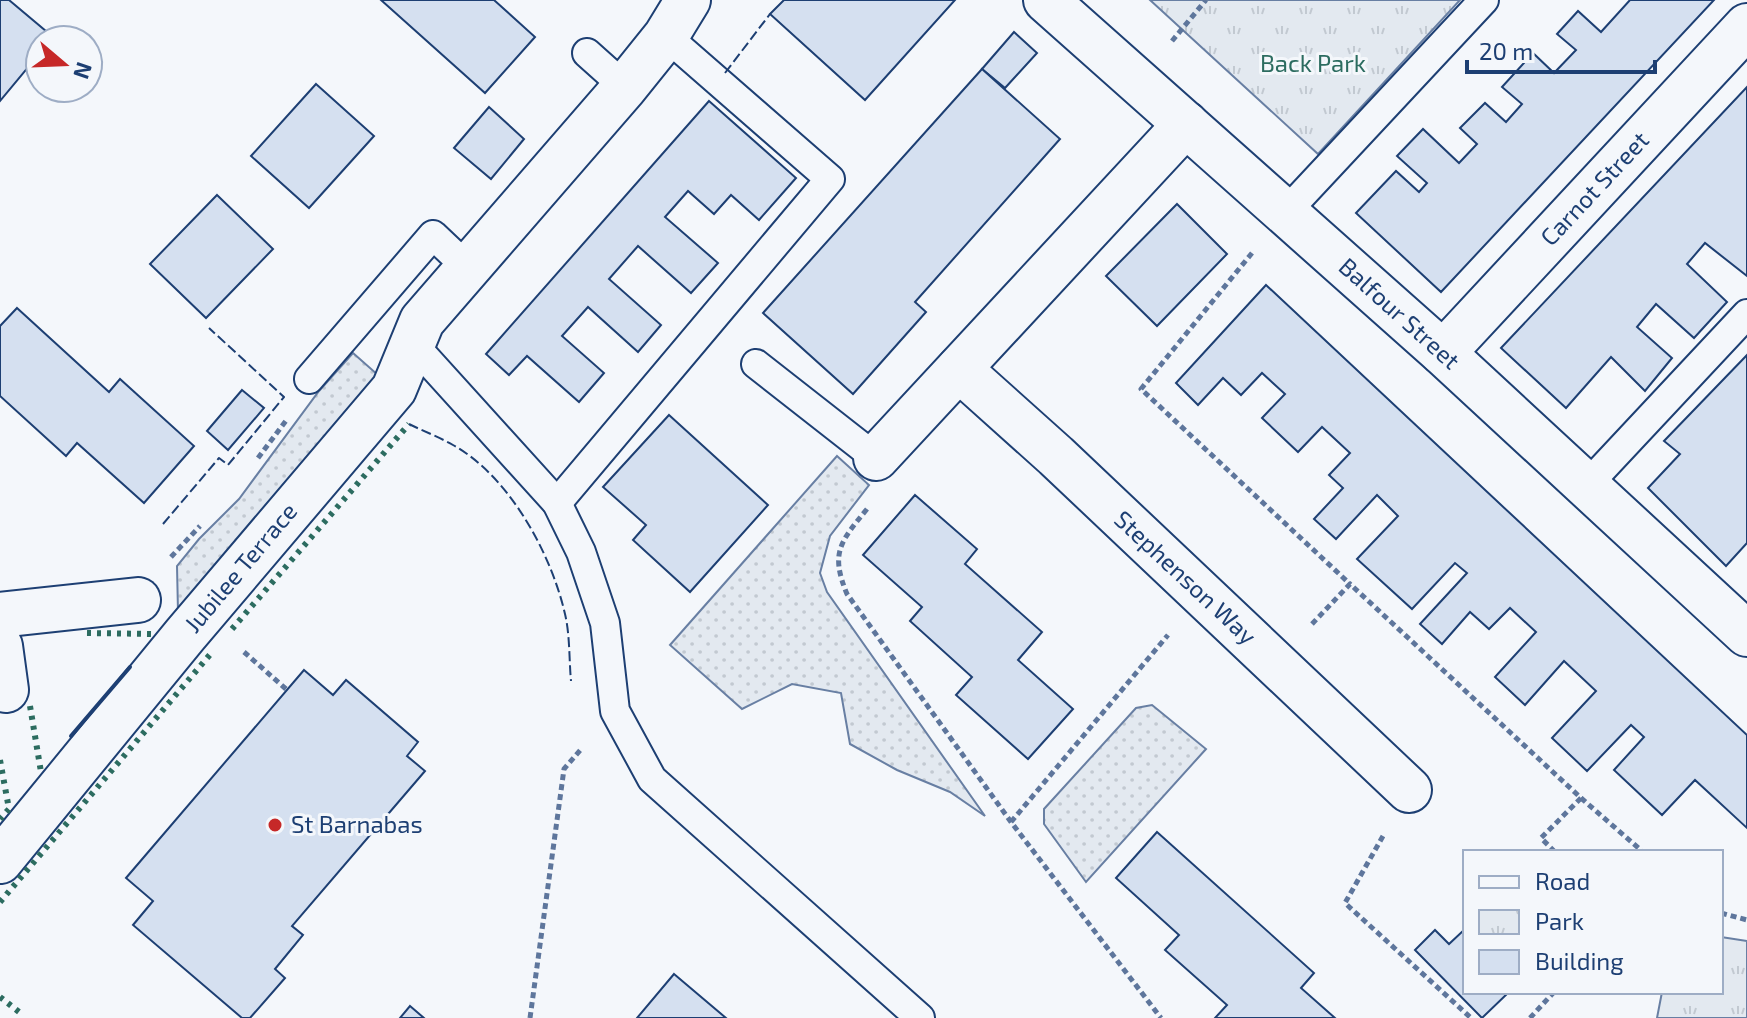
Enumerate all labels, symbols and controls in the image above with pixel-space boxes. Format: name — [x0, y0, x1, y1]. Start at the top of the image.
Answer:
north arrow — [24, 24, 104, 104]
scale bar — [1467, 24, 1655, 74]
text: 20 m — [1479, 36, 1533, 65]
park label: Back Park — [1260, 48, 1366, 77]
text: N — [69, 59, 99, 83]
street label: Carnot Street — [1534, 125, 1654, 251]
street label: Balfour Street — [1334, 251, 1466, 375]
street label: Jubilee Terrace — [177, 496, 302, 638]
street label: Stephenson Way — [1109, 504, 1263, 650]
place label: St Barnabas — [291, 809, 423, 838]
marker: St Barnabas — [266, 816, 284, 834]
legend — [1463, 850, 1723, 994]
text: Road — [1535, 866, 1590, 895]
text: Park — [1535, 906, 1584, 935]
text: Building — [1535, 946, 1624, 975]

